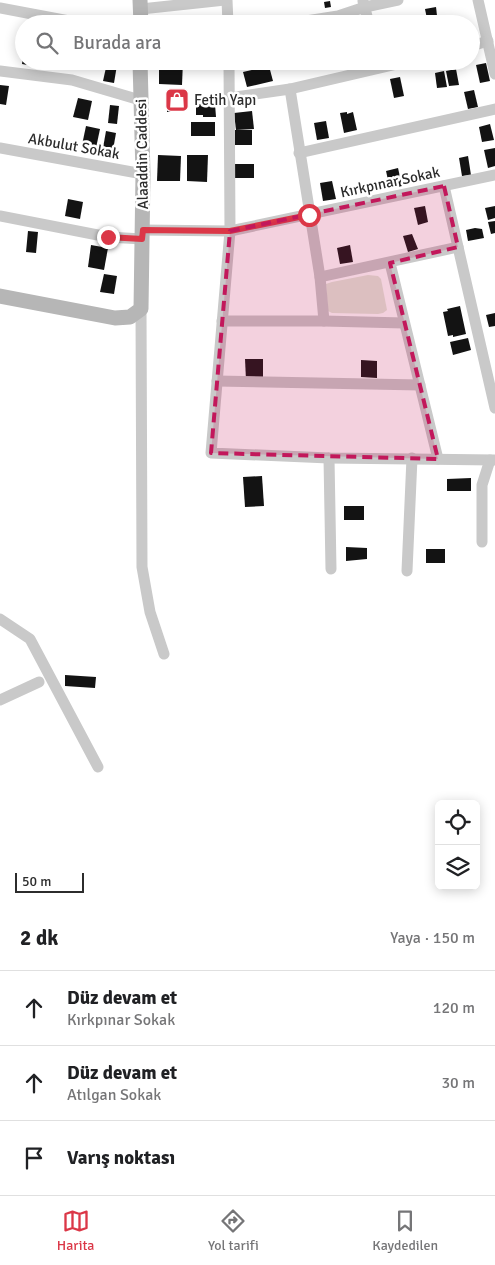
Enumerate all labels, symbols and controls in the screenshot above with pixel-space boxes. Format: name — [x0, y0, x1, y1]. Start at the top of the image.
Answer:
search box — [15, 15, 480, 70]
icon: search — [33, 29, 61, 57]
text: Burada ara — [73, 31, 161, 55]
shop icon: Fetih Yapı — [164, 87, 190, 113]
place label: Fetih Yapı — [194, 91, 256, 109]
street label: Alaaddin Caddesi — [132, 99, 152, 209]
street label: Akbulut Sokak — [27, 129, 122, 163]
street label: Kırkpınar Sokak — [339, 163, 442, 201]
route start — [298, 204, 321, 227]
route end — [97, 226, 120, 249]
map controls — [435, 800, 480, 890]
button: locate — [435, 800, 480, 845]
button: layers — [435, 845, 480, 890]
scale bar — [15, 870, 84, 893]
text: 50 m — [22, 873, 51, 890]
text: 2 dk — [20, 925, 58, 951]
text: Yaya · 150 m — [390, 928, 475, 948]
text: Düz devam et — [67, 986, 177, 1010]
icon: ahead — [20, 994, 48, 1022]
text: 120 m — [433, 998, 475, 1018]
text: Kırkpınar Sokak — [67, 1010, 175, 1030]
text: Düz devam et — [67, 1061, 177, 1085]
icon: ahead — [20, 1069, 48, 1097]
text: 30 m — [441, 1073, 475, 1093]
text: Atılgan Sokak — [67, 1085, 161, 1105]
icon: arrive — [20, 1144, 48, 1172]
text: Varış noktası — [67, 1146, 175, 1170]
tab: Harita — [57, 1207, 94, 1254]
tab: Yol tarifi — [208, 1207, 259, 1254]
tab: Kaydedilen — [372, 1207, 438, 1254]

